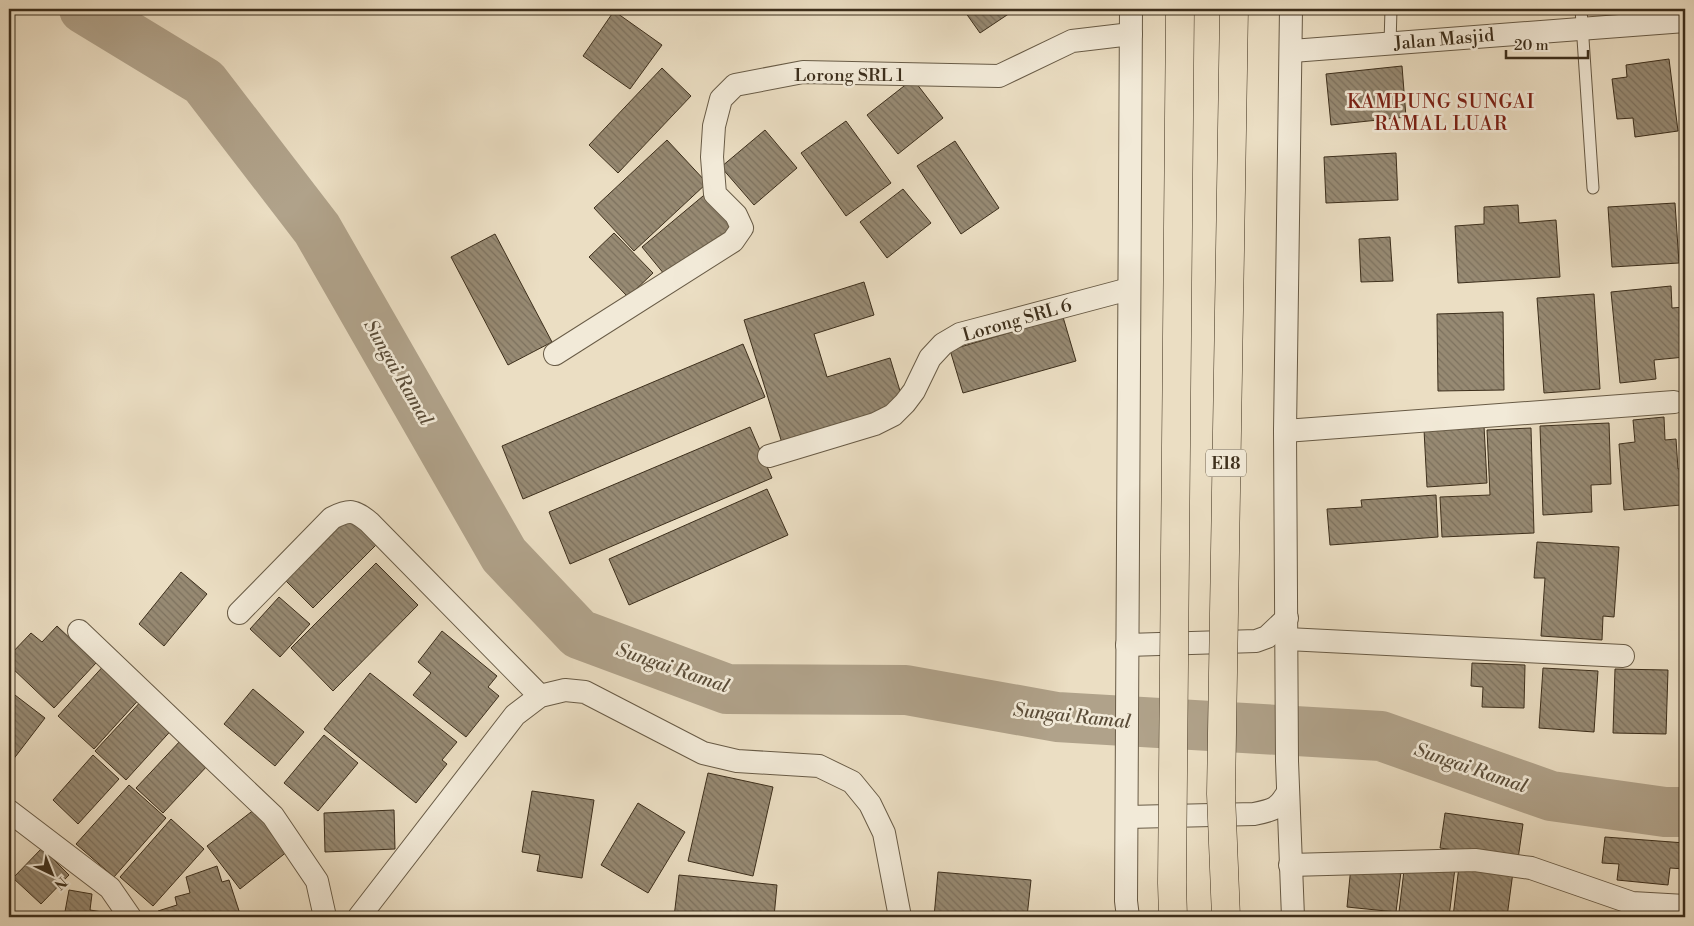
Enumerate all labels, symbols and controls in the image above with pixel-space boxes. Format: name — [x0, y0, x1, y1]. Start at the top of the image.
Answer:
street label: Jalan Masjid — [1392, 24, 1496, 55]
scale bar — [1506, 28, 1589, 60]
text: 20 m — [1514, 36, 1549, 55]
street label: Lorong SRL 1 — [794, 64, 904, 87]
district label: KAMPUNG SUNGAI RAMAL LUAR — [1347, 90, 1535, 136]
street label: Lorong SRL 6 — [960, 294, 1075, 347]
water label: Sungai Ramal — [358, 315, 438, 430]
road number: E18 — [1206, 449, 1246, 476]
water label: Sungai Ramal — [613, 637, 732, 699]
water label: Sungai Ramal — [1012, 698, 1132, 734]
water label: Sungai Ramal — [1411, 737, 1530, 799]
north arrow — [28, 848, 78, 898]
text: N — [50, 872, 70, 893]

